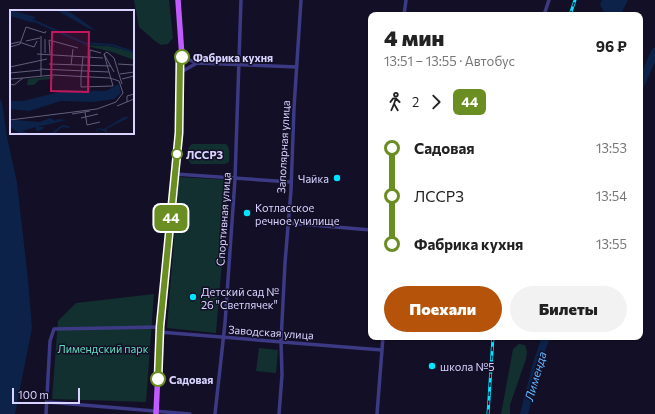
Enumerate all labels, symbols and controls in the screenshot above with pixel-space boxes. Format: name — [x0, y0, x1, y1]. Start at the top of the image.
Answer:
inset map — [10, 10, 134, 134]
text: 4 мин — [384, 24, 444, 51]
text: 96 ₽ — [596, 37, 627, 55]
marker: Фабрика кухня — [174, 49, 190, 65]
place label: Фабрика кухня — [193, 51, 273, 64]
text: 13:51 – 13:55 · Автобус — [384, 53, 515, 69]
icon: walk — [384, 91, 406, 113]
icon: forward — [425, 91, 447, 113]
text: 44 — [461, 93, 478, 110]
text: 2 — [412, 94, 419, 110]
street label: Заполярная улица — [274, 100, 292, 194]
text: Садовая — [414, 139, 475, 157]
text: 13:53 — [596, 140, 627, 156]
marker: ЛССРЗ — [171, 148, 183, 160]
place label: ЛССРЗ — [186, 148, 224, 161]
street label: Спортивная улица — [213, 172, 233, 266]
place label: Чайка — [298, 172, 329, 185]
marker: Чайка — [332, 173, 342, 183]
text: ЛССРЗ — [414, 187, 464, 205]
text: 13:54 — [596, 188, 627, 204]
place label: Котласское речное училище — [255, 201, 340, 227]
line badge: 44 — [153, 205, 189, 231]
marker: Котласское речное училище — [242, 208, 252, 218]
text: 44 — [162, 209, 180, 226]
text: Фабрика кухня — [414, 235, 523, 253]
text: 13:55 — [596, 236, 627, 252]
place label: Детский сад № 26 "Светлячек" — [201, 285, 279, 311]
button: Поехали — [384, 286, 502, 332]
button: Билеты — [510, 286, 627, 332]
marker: Детский сад № 26 "Светлячек" — [188, 292, 198, 302]
street label: Заводская улица — [228, 323, 314, 341]
park label: Лимендский парк — [57, 342, 149, 355]
water label: Лименда — [521, 350, 549, 403]
place label: школа №5 — [440, 360, 495, 373]
marker: школа №5 — [427, 361, 437, 371]
marker: Садовая — [150, 371, 166, 387]
place label: Садовая — [169, 373, 213, 386]
scale bar — [12, 386, 80, 405]
text: 100 m — [18, 388, 49, 401]

